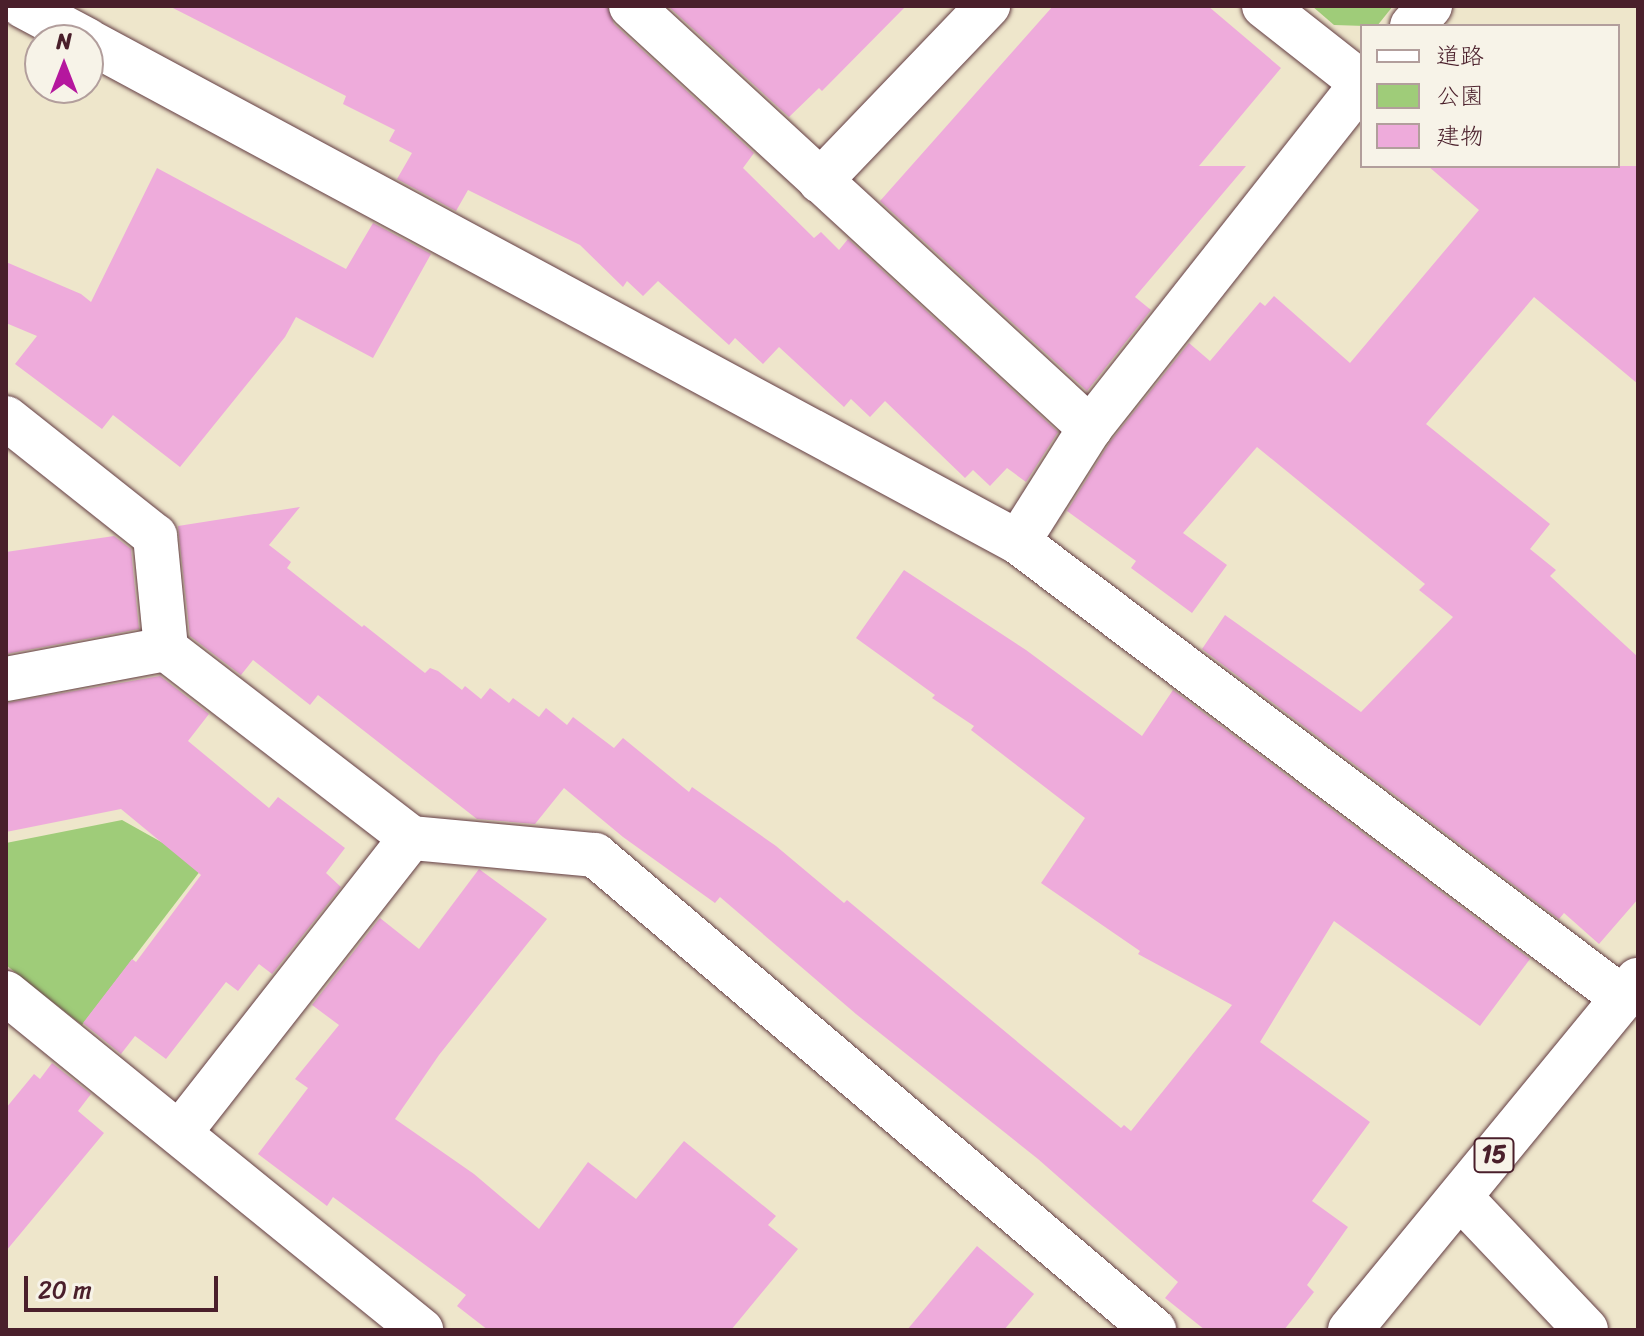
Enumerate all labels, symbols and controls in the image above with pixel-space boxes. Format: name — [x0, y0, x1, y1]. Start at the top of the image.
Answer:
text: N — [56, 22, 72, 61]
north arrow — [24, 24, 104, 104]
legend — [1360, 24, 1620, 168]
text: 道路 — [1436, 35, 1484, 77]
text: 公園 — [1436, 75, 1484, 117]
text: 建物 — [1436, 115, 1484, 157]
road number: 15 — [1472, 1135, 1516, 1175]
scale bar — [28, 1260, 222, 1310]
text: 20 m — [38, 1269, 92, 1311]

